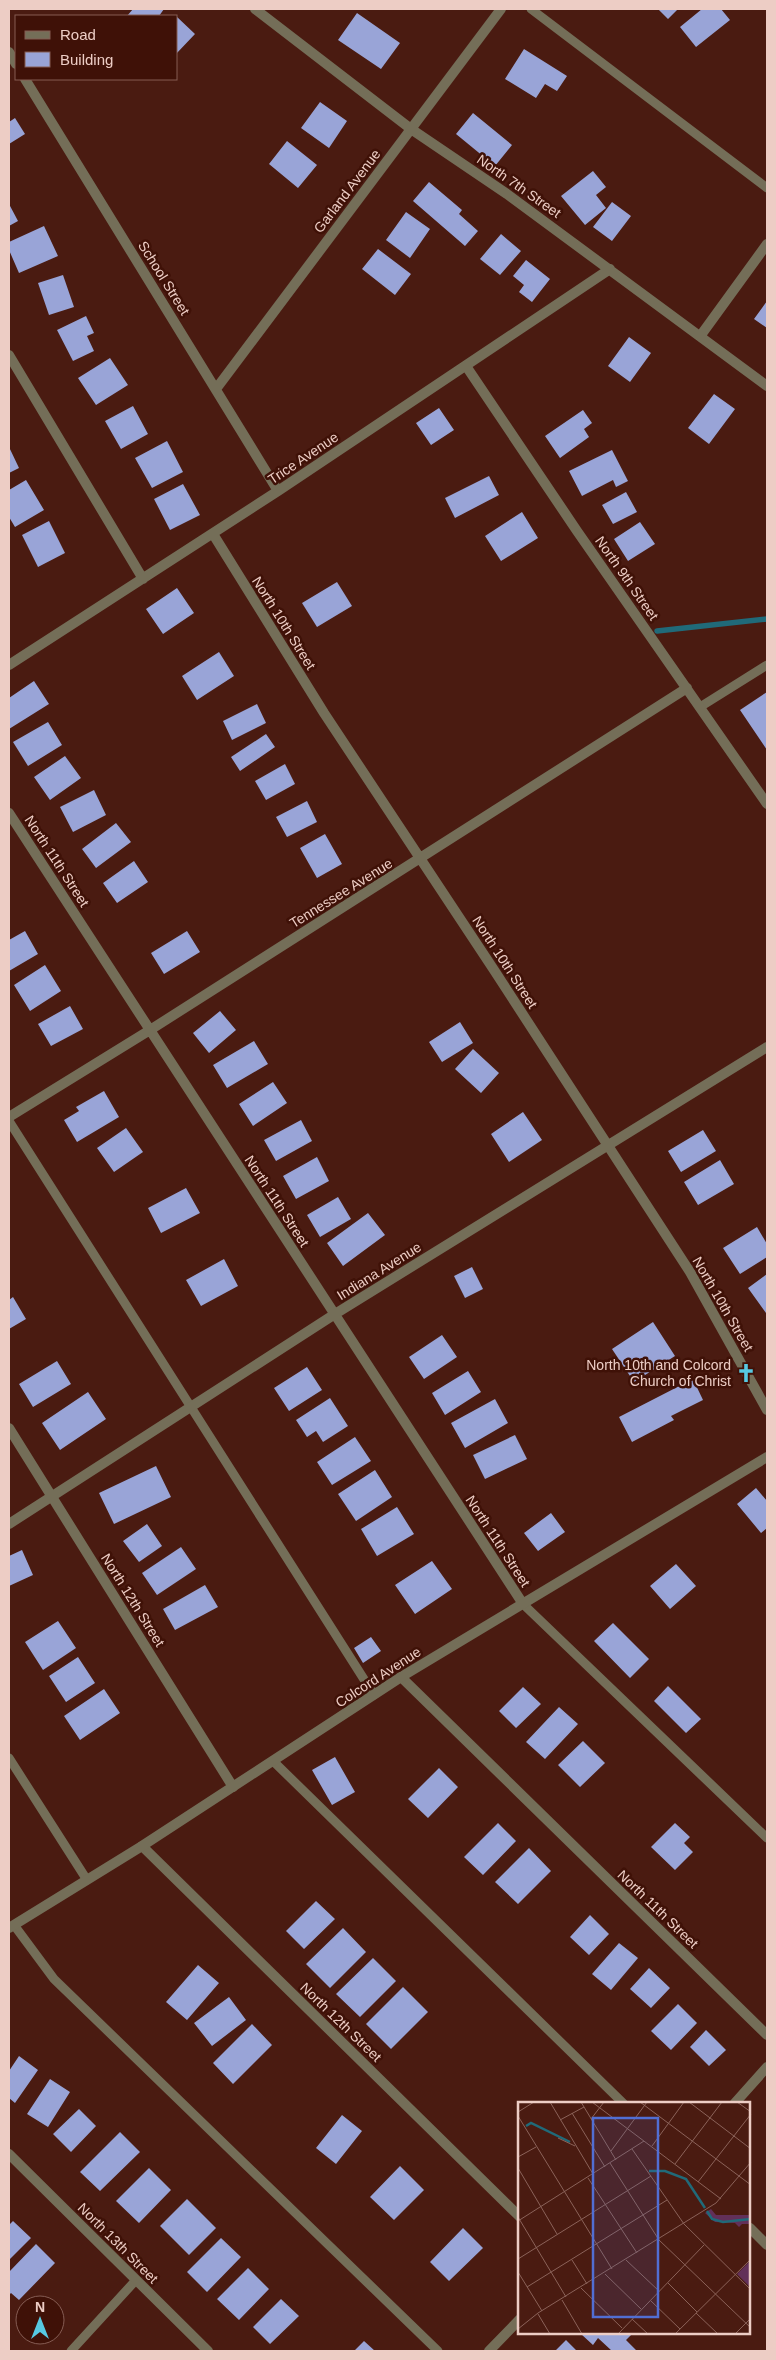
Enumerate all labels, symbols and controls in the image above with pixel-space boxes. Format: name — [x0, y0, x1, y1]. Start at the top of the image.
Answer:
legend — [15, 15, 178, 80]
text: Road — [60, 26, 96, 43]
text: Building — [60, 51, 113, 68]
street label: Garland Avenue — [310, 146, 384, 236]
street label: North 7th Street — [474, 151, 564, 221]
street label: School Street — [135, 238, 193, 318]
street label: Trice Avenue — [265, 429, 341, 487]
street label: North 9th Street — [592, 533, 662, 623]
street label: North 10th Street — [249, 574, 319, 673]
street label: North 11th Street — [22, 812, 93, 910]
street label: Tennessee Avenue — [287, 855, 395, 931]
street label: North 10th Street — [469, 913, 541, 1011]
street label: North 11th Street — [242, 1152, 313, 1250]
street label: Indiana Avenue — [334, 1239, 424, 1303]
street label: North 10th Street — [689, 1254, 757, 1354]
place label: North 10th and Colcord Church of Christ — [586, 1357, 731, 1389]
church icon: North 10th and Colcord Church of Christ — [735, 1362, 757, 1384]
street label: North 11th Street — [463, 1492, 534, 1590]
street label: North 12th Street — [98, 1551, 168, 1650]
street label: Colcord Avenue — [332, 1643, 424, 1711]
street label: North 11th Street — [614, 1867, 702, 1951]
street label: North 12th Street — [297, 1979, 385, 2065]
inset map — [518, 2102, 751, 2335]
street label: North 13th Street — [75, 2200, 161, 2286]
north arrow — [15, 2295, 65, 2345]
text: N — [35, 2299, 45, 2315]

